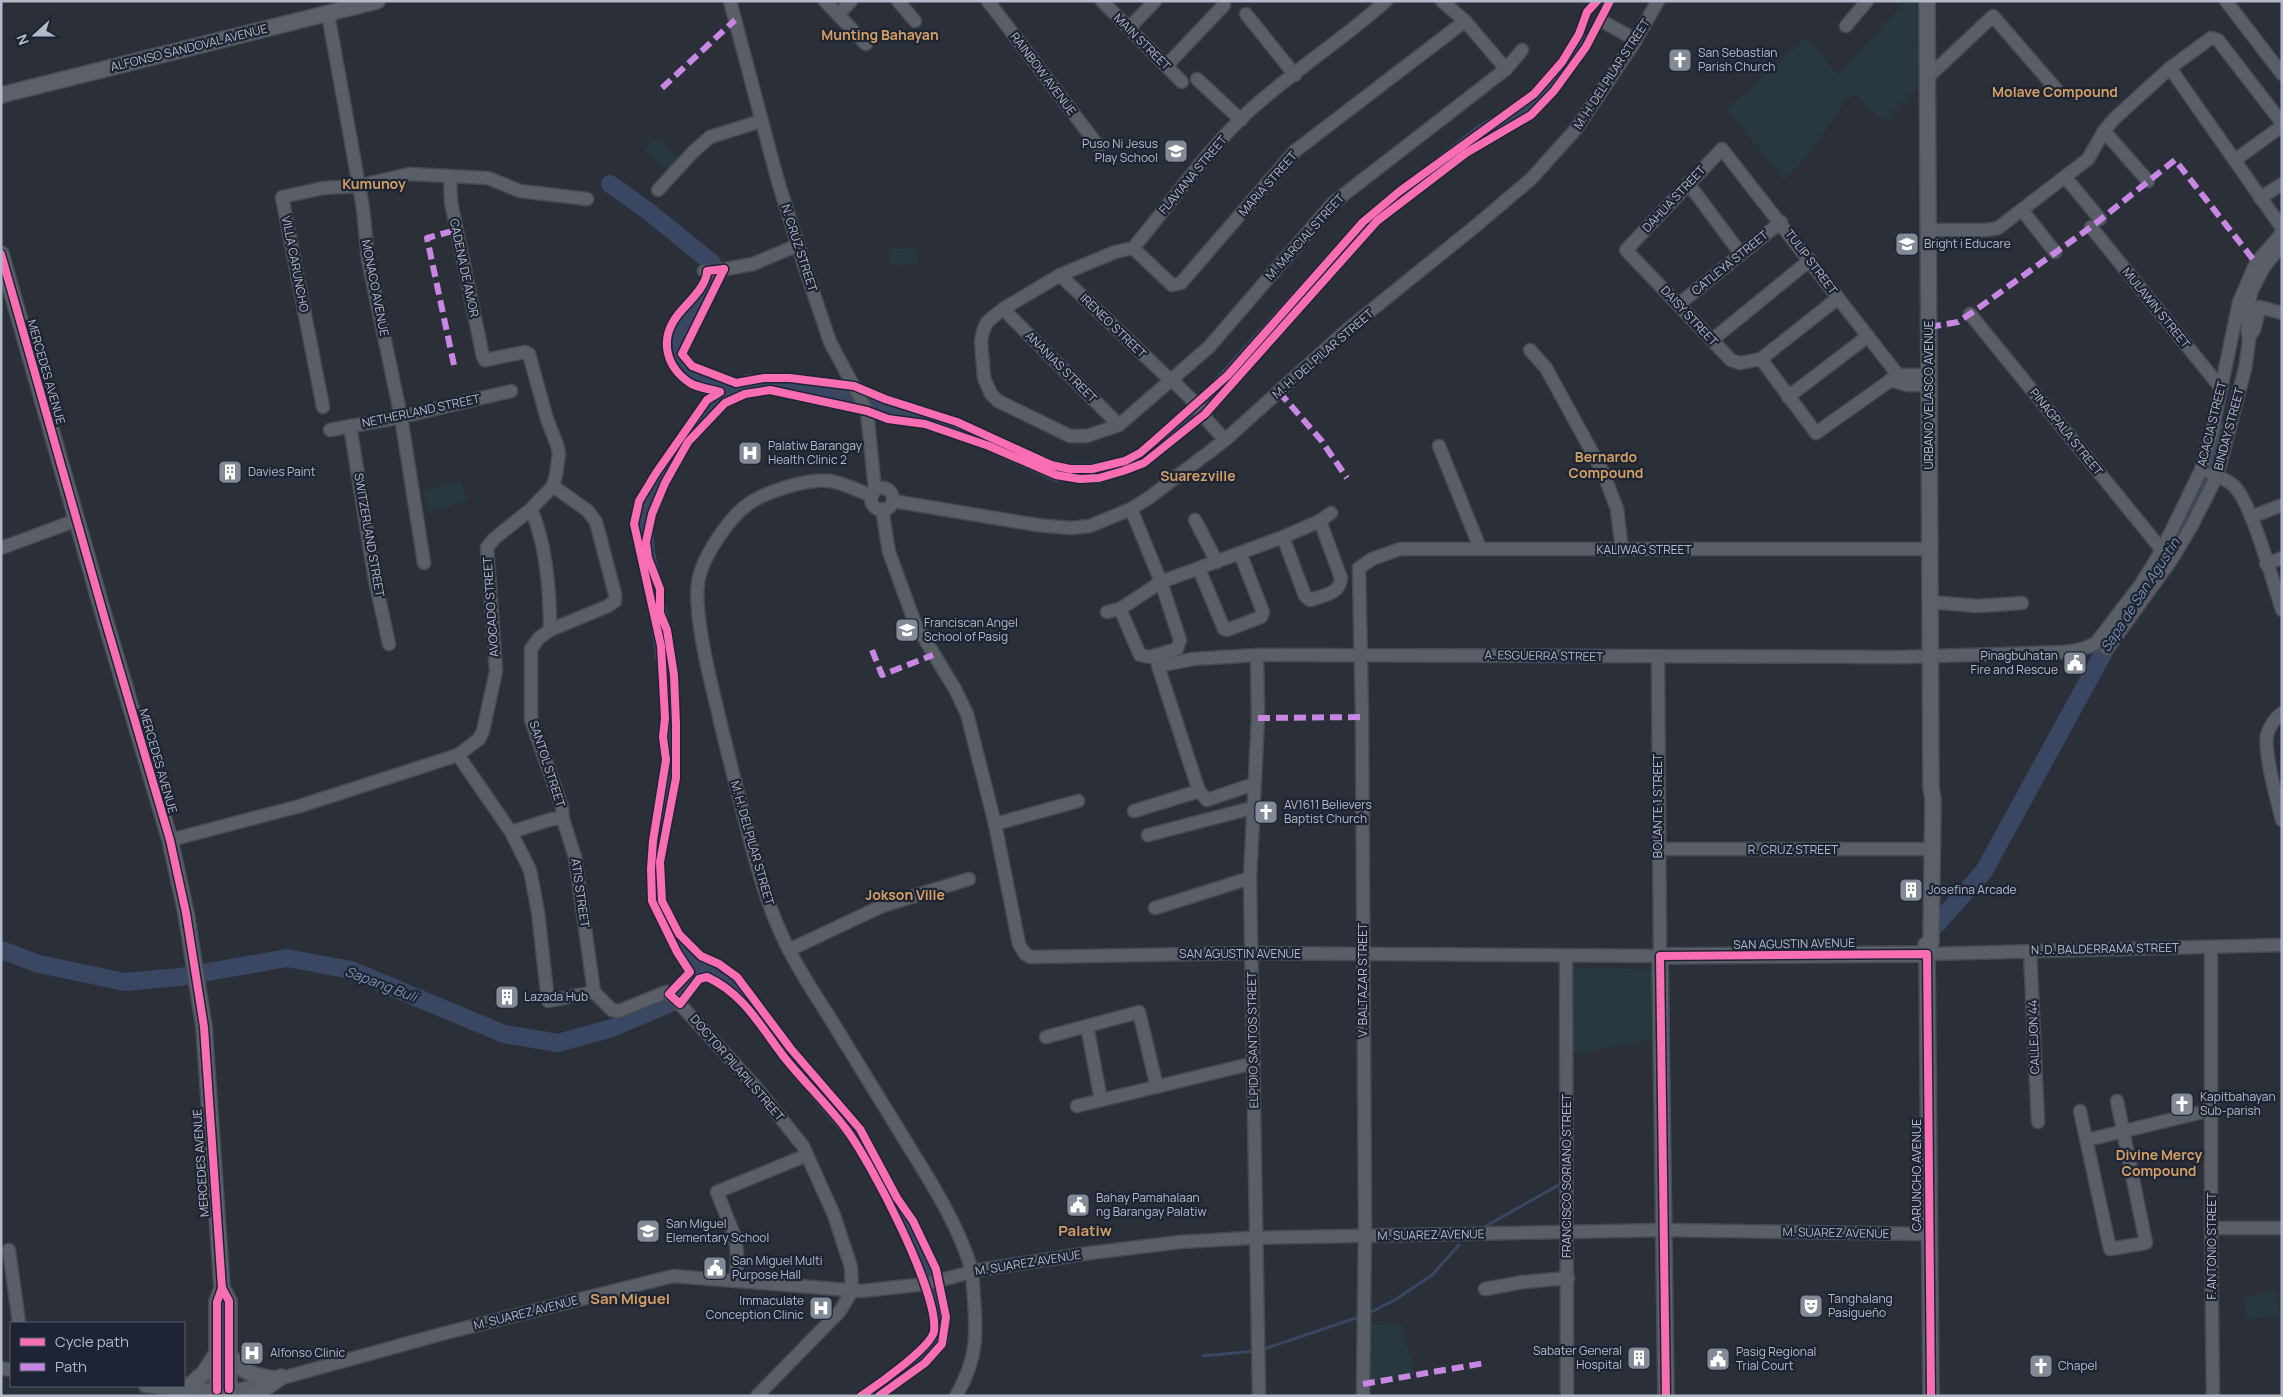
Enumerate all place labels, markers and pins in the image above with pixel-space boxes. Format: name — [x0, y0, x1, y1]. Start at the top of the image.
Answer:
place label: San Sebastian Parish Church — [1698, 44, 1777, 75]
church icon: San Sebastian Parish Church — [1667, 47, 1693, 73]
place label: Puso Ni Jesus Play School — [1082, 135, 1158, 166]
school or university icon: Puso Ni Jesus Play School — [1163, 138, 1189, 164]
school or university icon: Bright i Educare — [1894, 231, 1920, 257]
place label: Bright i Educare — [1924, 235, 2011, 252]
place label: Palatiw Barangay Health Clinic 2 — [768, 437, 863, 468]
hospital icon: Palatiw Barangay Health Clinic 2 — [737, 440, 763, 466]
building icon: Davies Paint — [217, 459, 243, 485]
place label: Davies Paint — [248, 463, 316, 480]
place label: Franciscan Angel School of Pasig — [924, 614, 1018, 645]
school or university icon: Franciscan Angel School of Pasig — [894, 617, 920, 643]
place label: Pinagbuhatan Fire and Rescue — [1971, 647, 2058, 678]
public building icon: Pinagbuhatan Fire and Rescue — [2062, 650, 2088, 676]
place label: AV1611 Believers Baptist Church — [1284, 796, 1372, 827]
church icon: AV1611 Believers Baptist Church — [1253, 799, 1279, 825]
building icon: Josefina Arcade — [1898, 877, 1924, 903]
place label: Josefina Arcade — [1928, 881, 2017, 898]
building icon: Lazada Hub — [494, 984, 520, 1010]
place label: Lazada Hub — [524, 988, 588, 1005]
place label: Kapitbahayan Sub-parish — [2200, 1088, 2276, 1119]
church icon: Kapitbahayan Sub-parish — [2169, 1091, 2195, 1117]
place label: Bahay Pamahalaan ng Barangay Palatiw — [1096, 1189, 1207, 1220]
public building icon: Bahay Pamahalaan ng Barangay Palatiw — [1065, 1192, 1091, 1218]
place label: San Miguel Elementary School — [666, 1215, 769, 1246]
school or university icon: San Miguel Elementary School — [635, 1218, 661, 1244]
place label: San Miguel Multi Purpose Hall — [732, 1252, 823, 1283]
public building icon: San Miguel Multi Purpose Hall — [702, 1255, 728, 1281]
place label: Tanghalang Pasigueño — [1828, 1290, 1893, 1321]
place label: Immaculate Conception Clinic — [706, 1292, 804, 1323]
theatre icon: Tanghalang Pasigueño — [1798, 1293, 1824, 1319]
hospital icon: Immaculate Conception Clinic — [808, 1295, 834, 1321]
hospital icon: Alfonso Clinic — [239, 1340, 265, 1366]
place label: Sabater General Hospital — [1533, 1342, 1622, 1373]
place label: Pasig Regional Trial Court — [1736, 1343, 1816, 1374]
place label: Alfonso Clinic — [270, 1344, 346, 1361]
building icon: Sabater General Hospital — [1626, 1345, 1652, 1371]
public building icon: Pasig Regional Trial Court — [1705, 1346, 1731, 1372]
church icon: Chapel — [2028, 1353, 2054, 1379]
place label: Chapel — [2058, 1357, 2097, 1374]

